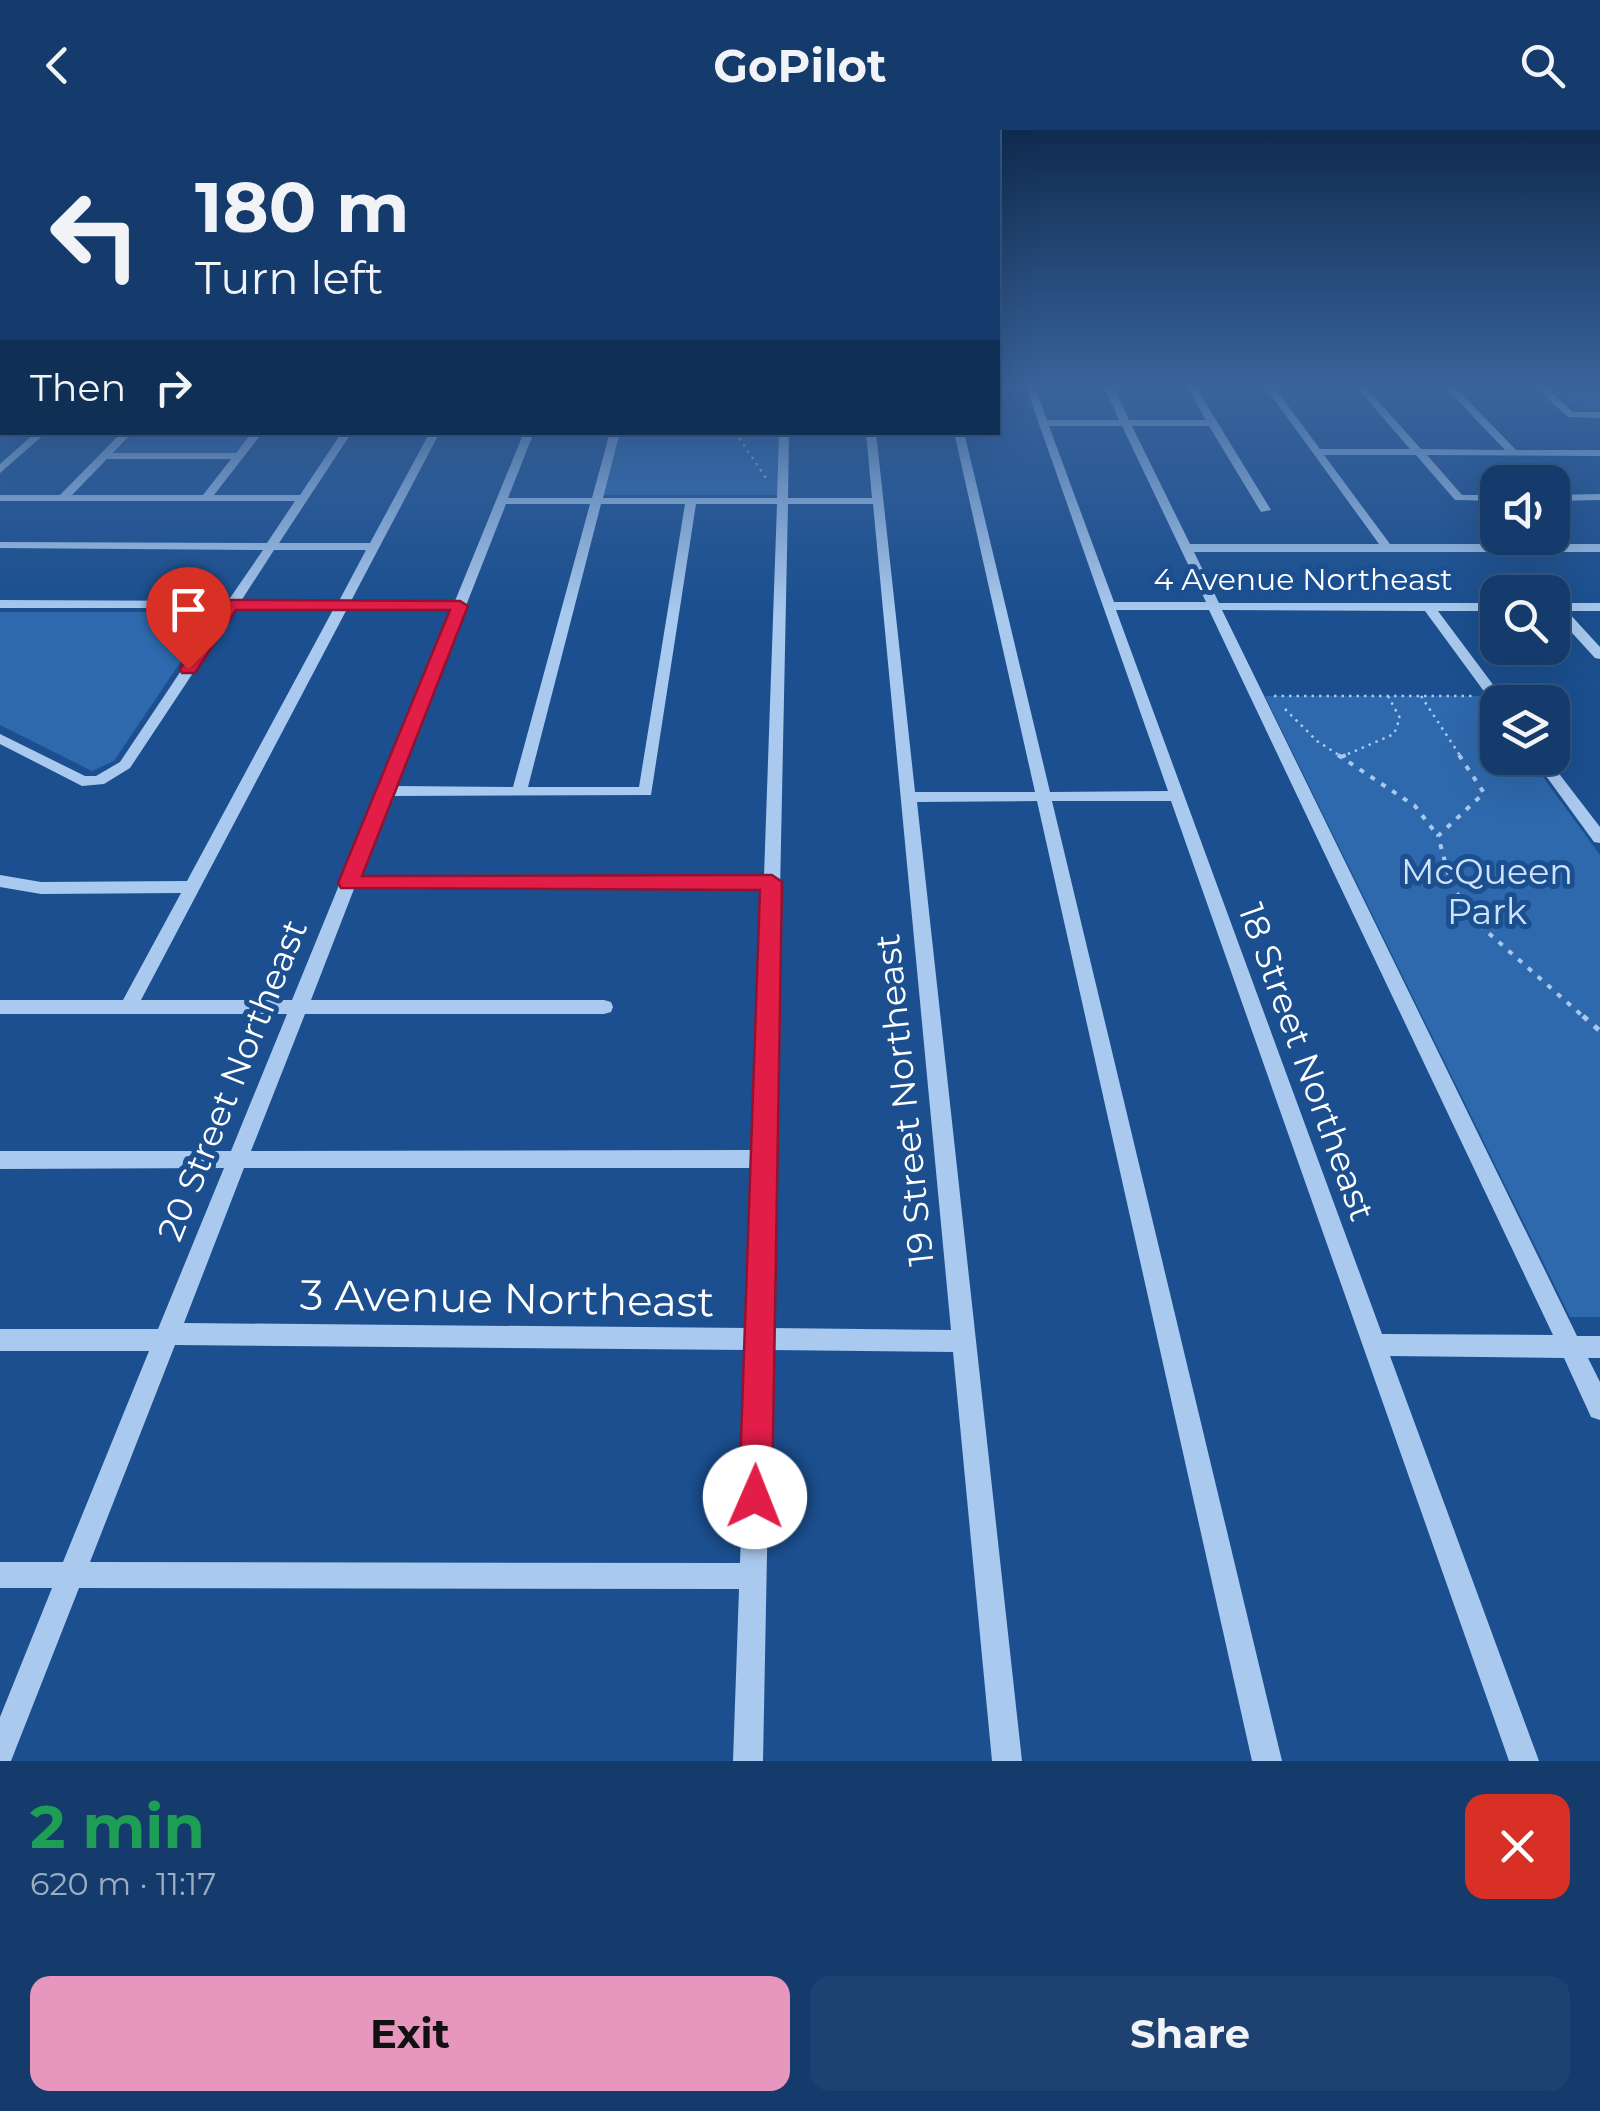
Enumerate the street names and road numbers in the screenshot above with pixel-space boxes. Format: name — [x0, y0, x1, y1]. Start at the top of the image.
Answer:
street label: 4 Avenue Northeast — [1153, 561, 1453, 598]
street label: 18 Street Northeast — [1230, 897, 1384, 1227]
street label: 20 Street Northeast — [148, 913, 316, 1247]
street label: 19 Street Northeast — [865, 932, 943, 1268]
street label: 3 Avenue Northeast — [299, 1268, 715, 1328]

